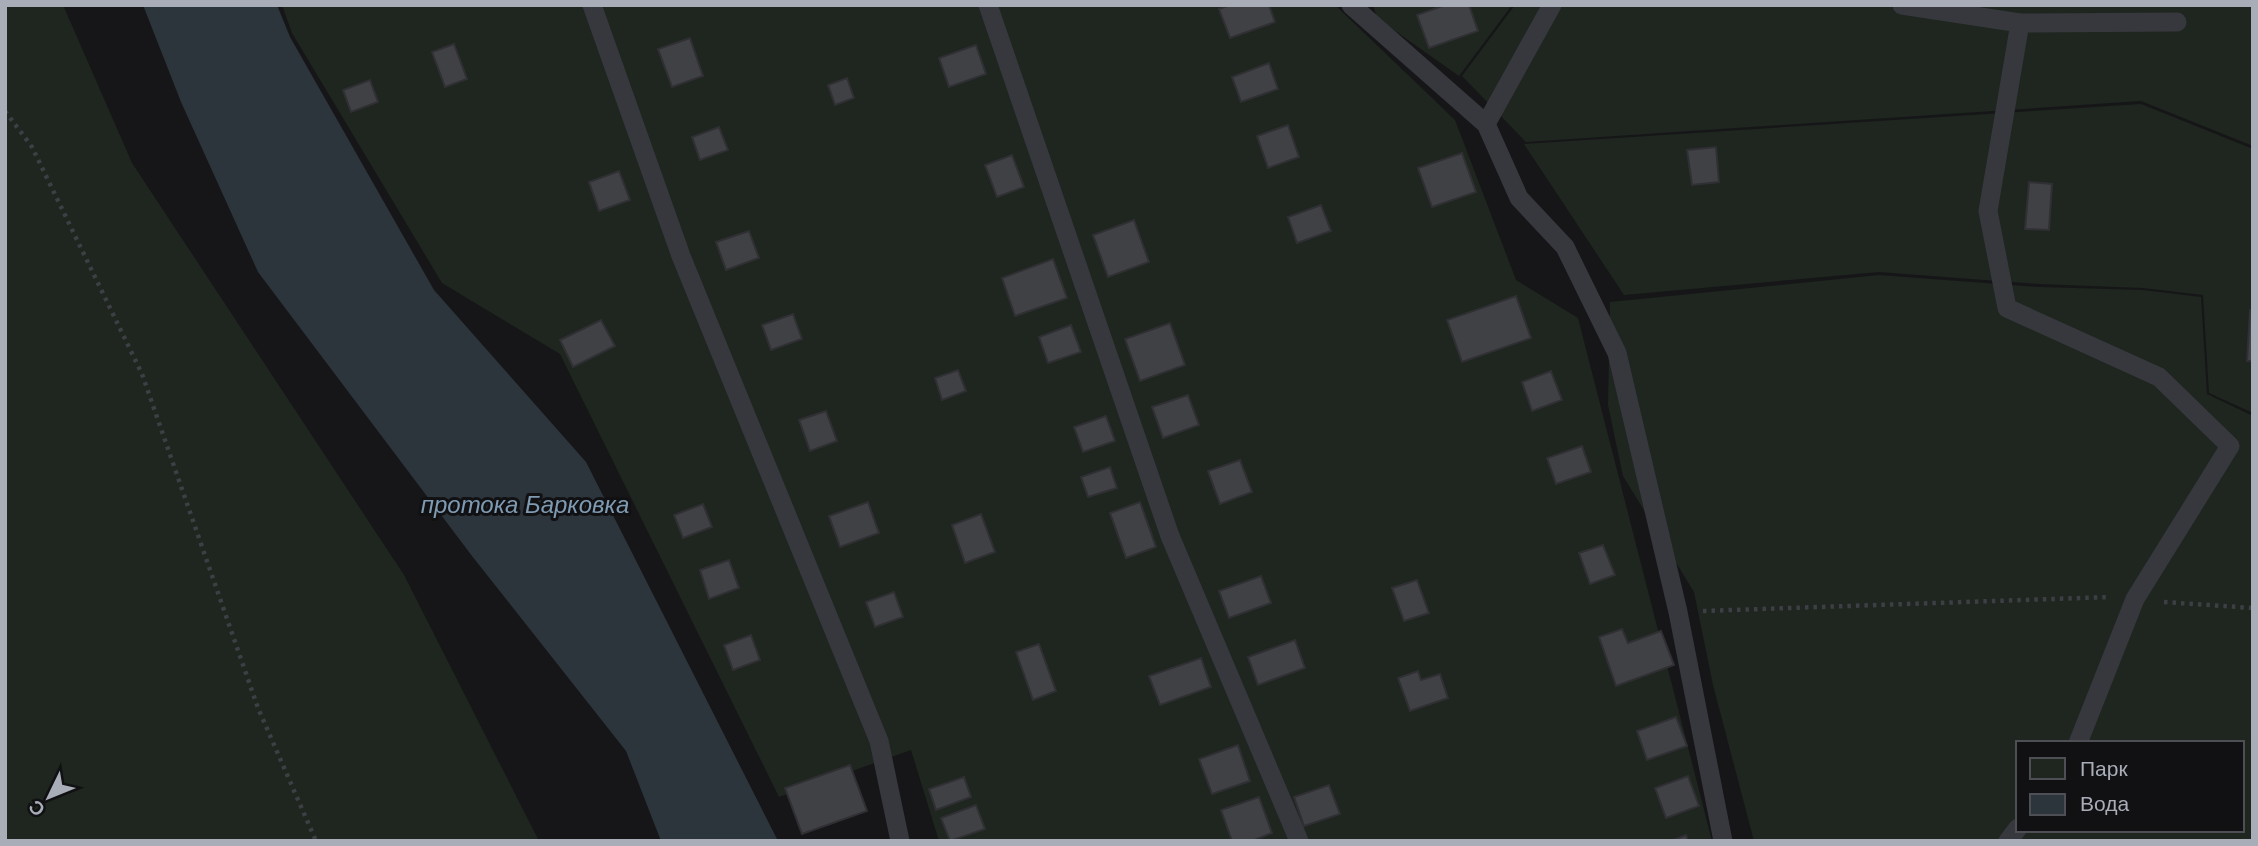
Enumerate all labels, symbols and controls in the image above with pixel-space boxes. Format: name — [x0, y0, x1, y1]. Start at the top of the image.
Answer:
water label: протока Барковка — [421, 491, 629, 518]
legend — [2016, 741, 2244, 832]
text: Парк — [2080, 757, 2128, 780]
north arrow — [14, 762, 84, 832]
text: Вода — [2080, 792, 2129, 815]
text: С — [24, 796, 49, 820]

